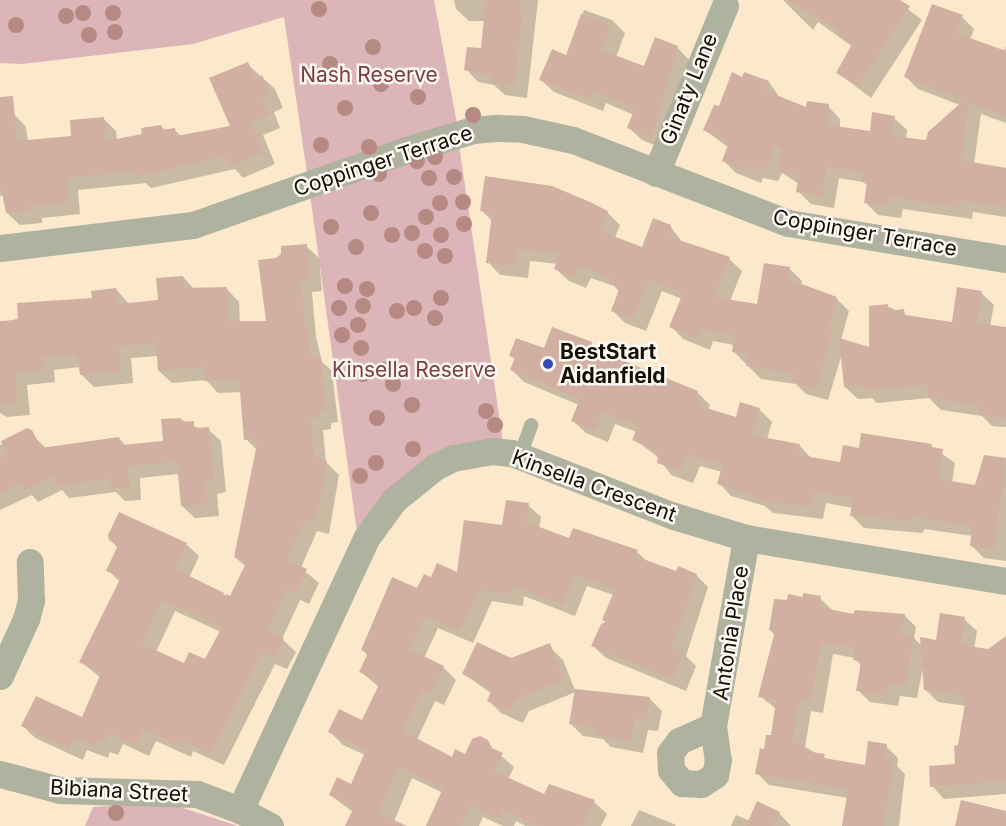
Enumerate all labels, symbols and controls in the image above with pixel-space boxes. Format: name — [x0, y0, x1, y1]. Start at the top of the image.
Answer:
street label: Ginaty Lane — [655, 29, 723, 149]
park label: Nash Reserve — [300, 62, 438, 88]
street label: Coppinger Terrace — [290, 120, 476, 202]
street label: Coppinger Terrace — [771, 204, 959, 262]
place label: BestStart Aidanfield — [560, 339, 666, 389]
park label: Kinsella Reserve — [332, 357, 496, 383]
marker: BestStart Aidanfield — [541, 357, 555, 371]
street label: Kinsella Crescent — [508, 445, 680, 527]
street label: Antonia Place — [708, 564, 754, 702]
street label: Bibiana Street — [49, 775, 189, 807]

